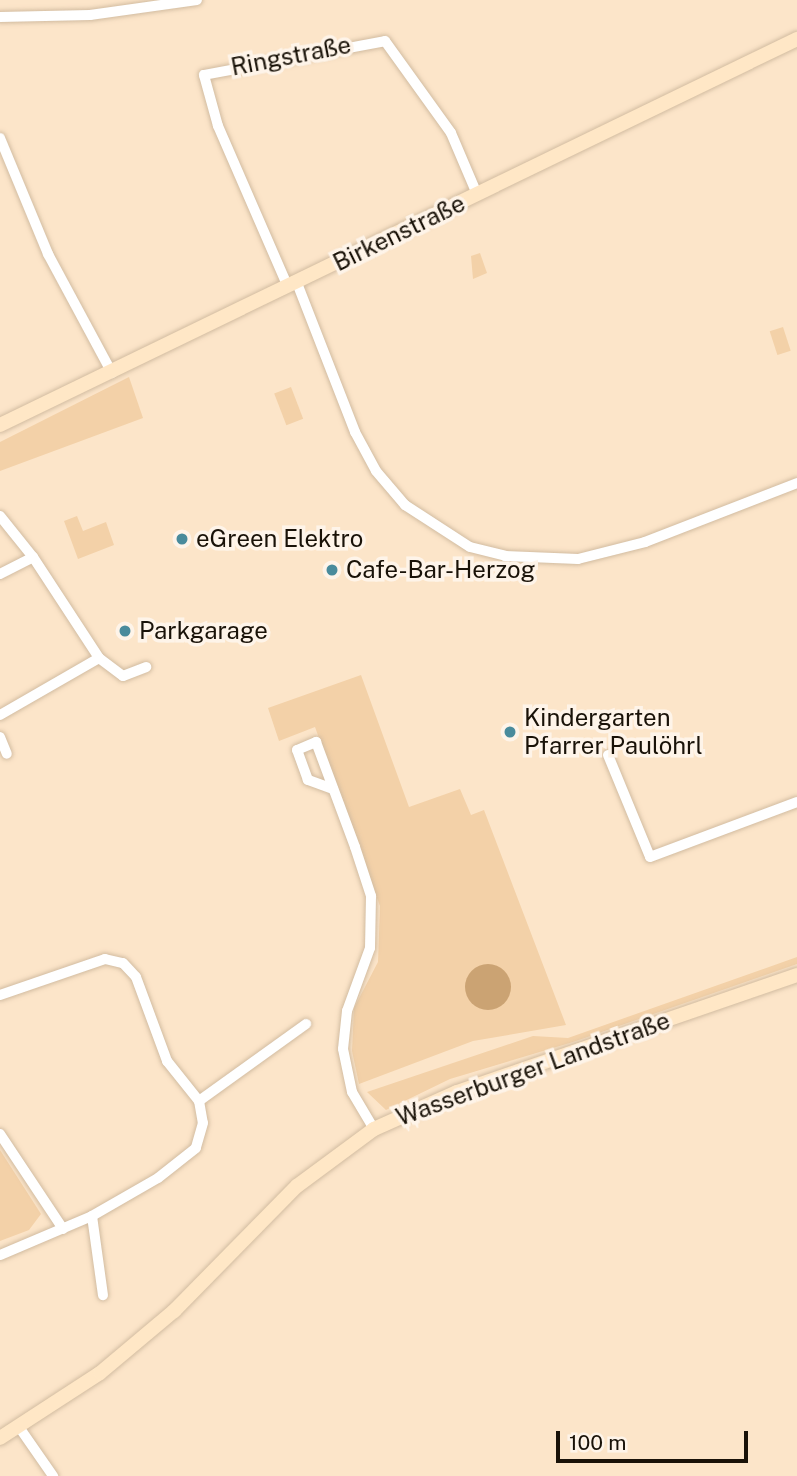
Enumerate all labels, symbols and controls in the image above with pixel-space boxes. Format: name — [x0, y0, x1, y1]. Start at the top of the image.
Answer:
street label: Ringstraße — [229, 30, 353, 82]
street label: Birkenstraße — [328, 189, 470, 277]
place label: eGreen Elektro — [196, 525, 363, 553]
marker: eGreen Elektro — [174, 531, 190, 547]
place label: Cafe-Bar-Herzog — [346, 556, 535, 584]
marker: Cafe-Bar-Herzog — [324, 562, 340, 578]
place label: Parkgarage — [139, 617, 268, 645]
marker: Parkgarage — [117, 623, 133, 639]
place label: Kindergarten Pfarrer Paulöhrl — [524, 704, 703, 760]
marker: Kindergarten Pfarrer Paulöhrl — [502, 724, 518, 740]
street label: Wasserburger Landstraße — [392, 1006, 674, 1132]
scale bar — [559, 1416, 752, 1460]
text: 100 m — [569, 1430, 626, 1455]

